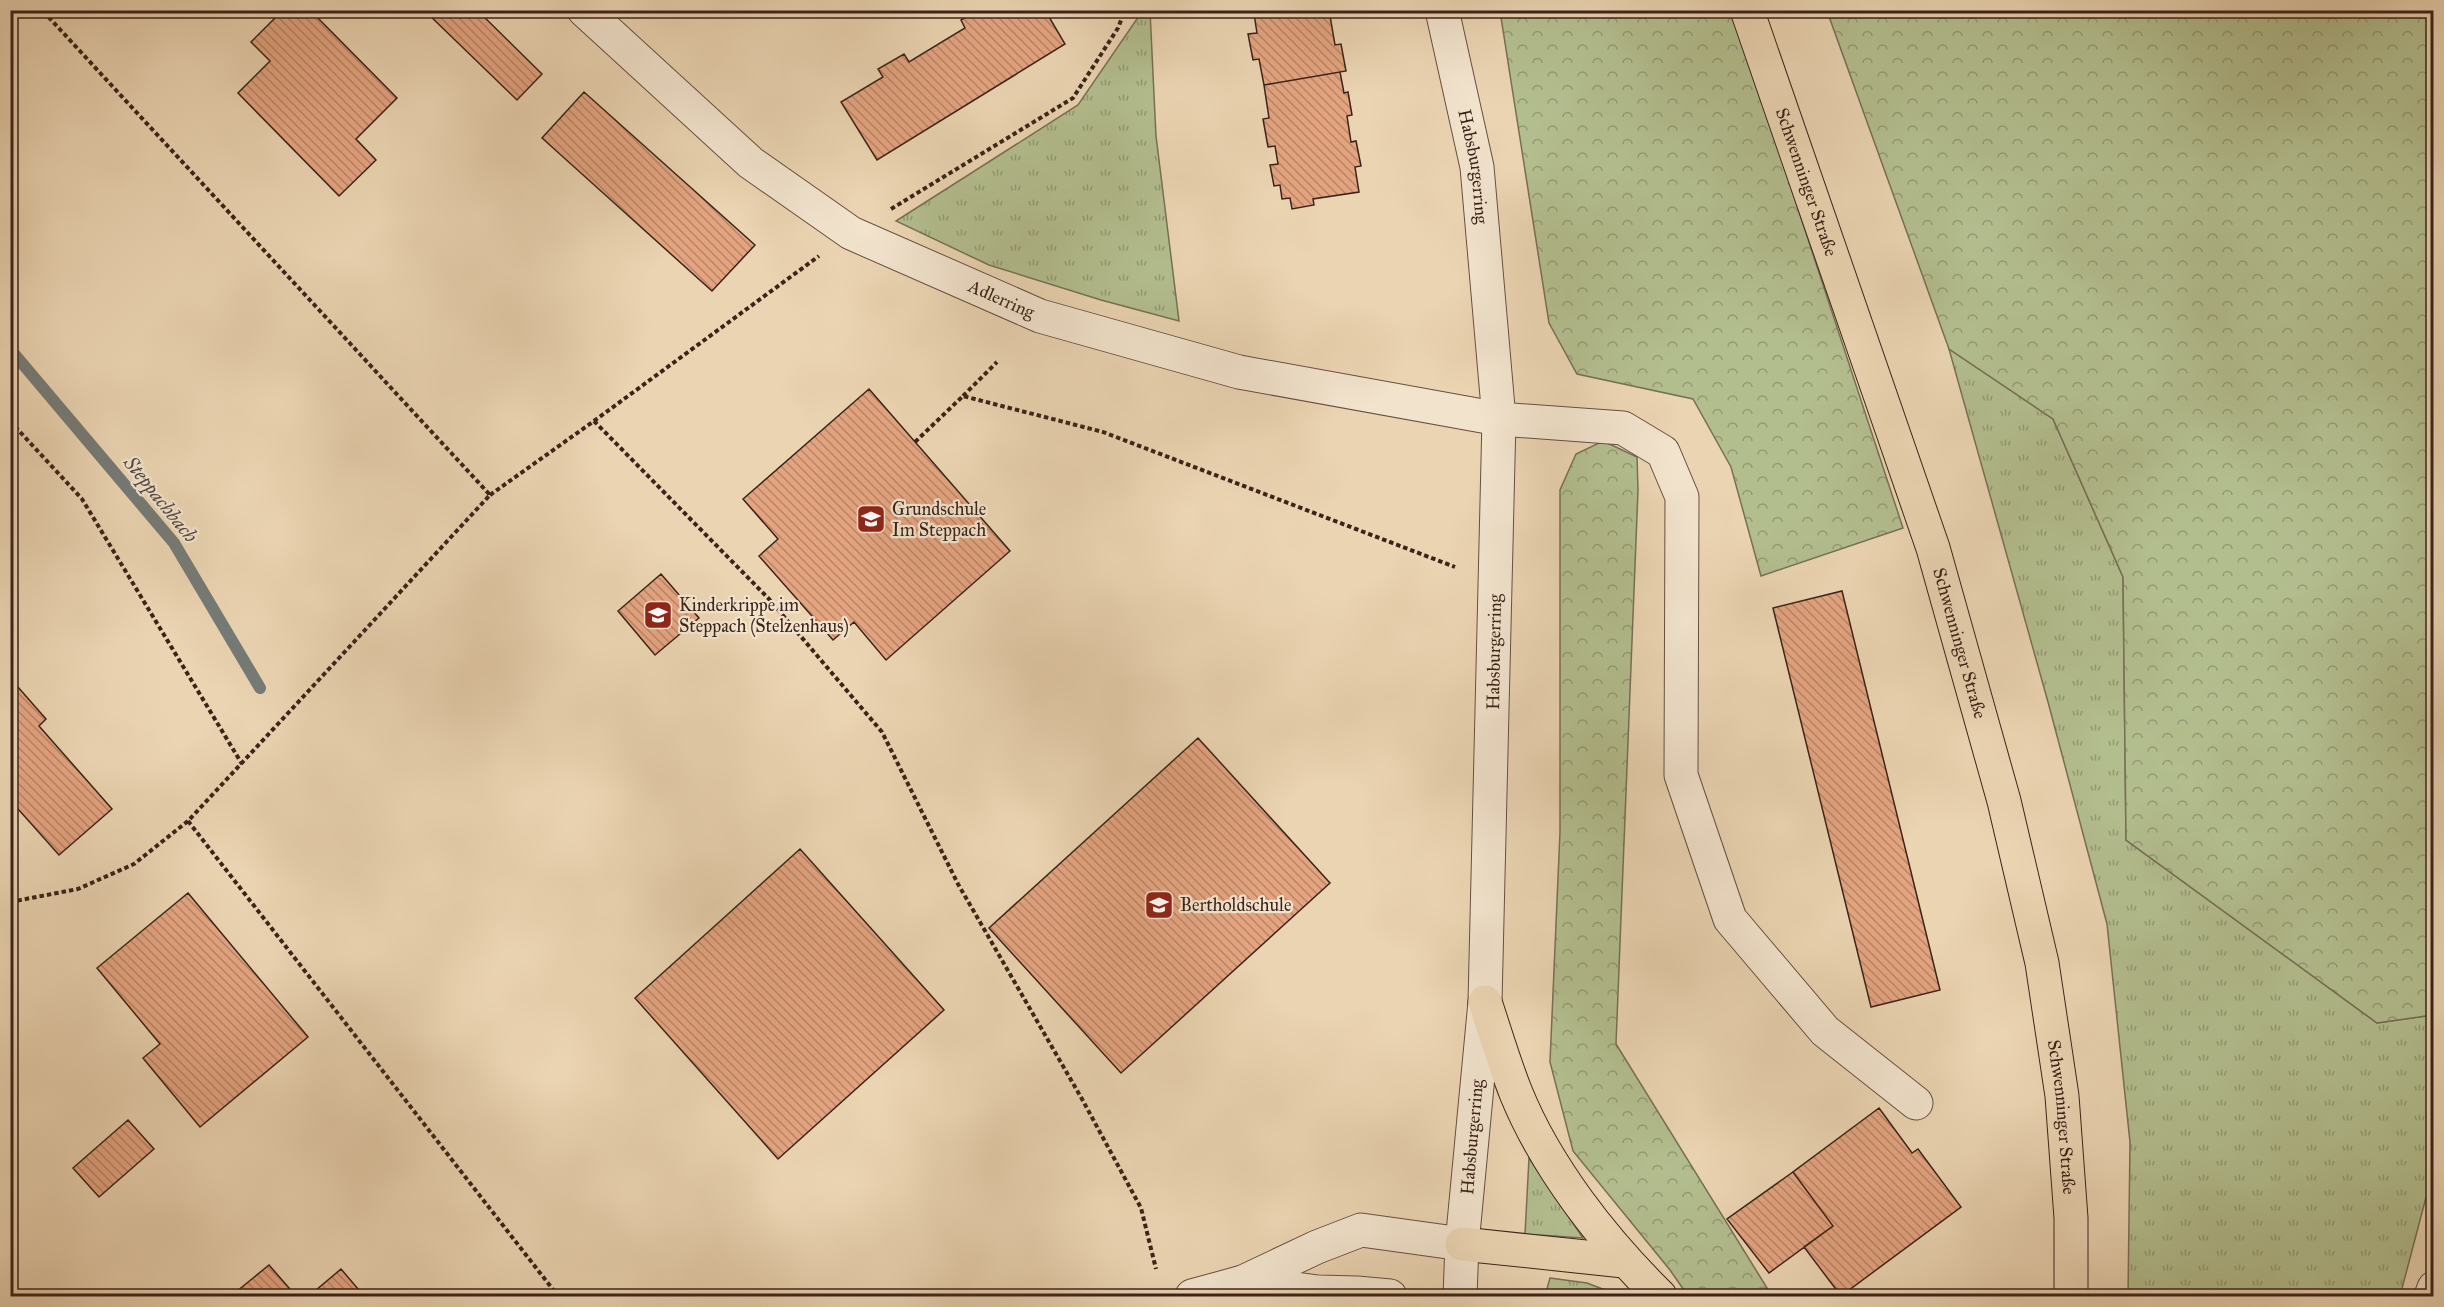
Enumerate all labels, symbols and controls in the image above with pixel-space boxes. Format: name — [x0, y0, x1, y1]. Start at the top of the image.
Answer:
street label: Schwenninger Straße — [1771, 105, 1842, 259]
street label: Habsburgerring — [1453, 107, 1493, 226]
street label: Adlerring — [964, 275, 1039, 324]
water label: Steppachbach — [117, 450, 203, 548]
place label: Grundschule Im Steppach — [892, 498, 986, 541]
school or university icon: Grundschule Im Steppach — [855, 503, 887, 535]
street label: Schwenninger Straße — [1928, 565, 1991, 721]
street label: Habsburgerring — [1482, 593, 1507, 710]
place label: Kinderkrippe im Steppach (Stelzenhaus) — [679, 594, 849, 638]
school or university icon: Kinderkrippe im Steppach (Stelzenhaus) — [642, 599, 674, 631]
school or university icon: Bertholdschule — [1143, 889, 1175, 921]
place label: Bertholdschule — [1180, 894, 1291, 916]
street label: Schwenninger Straße — [2043, 1038, 2080, 1195]
street label: Habsburgerring — [1456, 1078, 1489, 1196]

